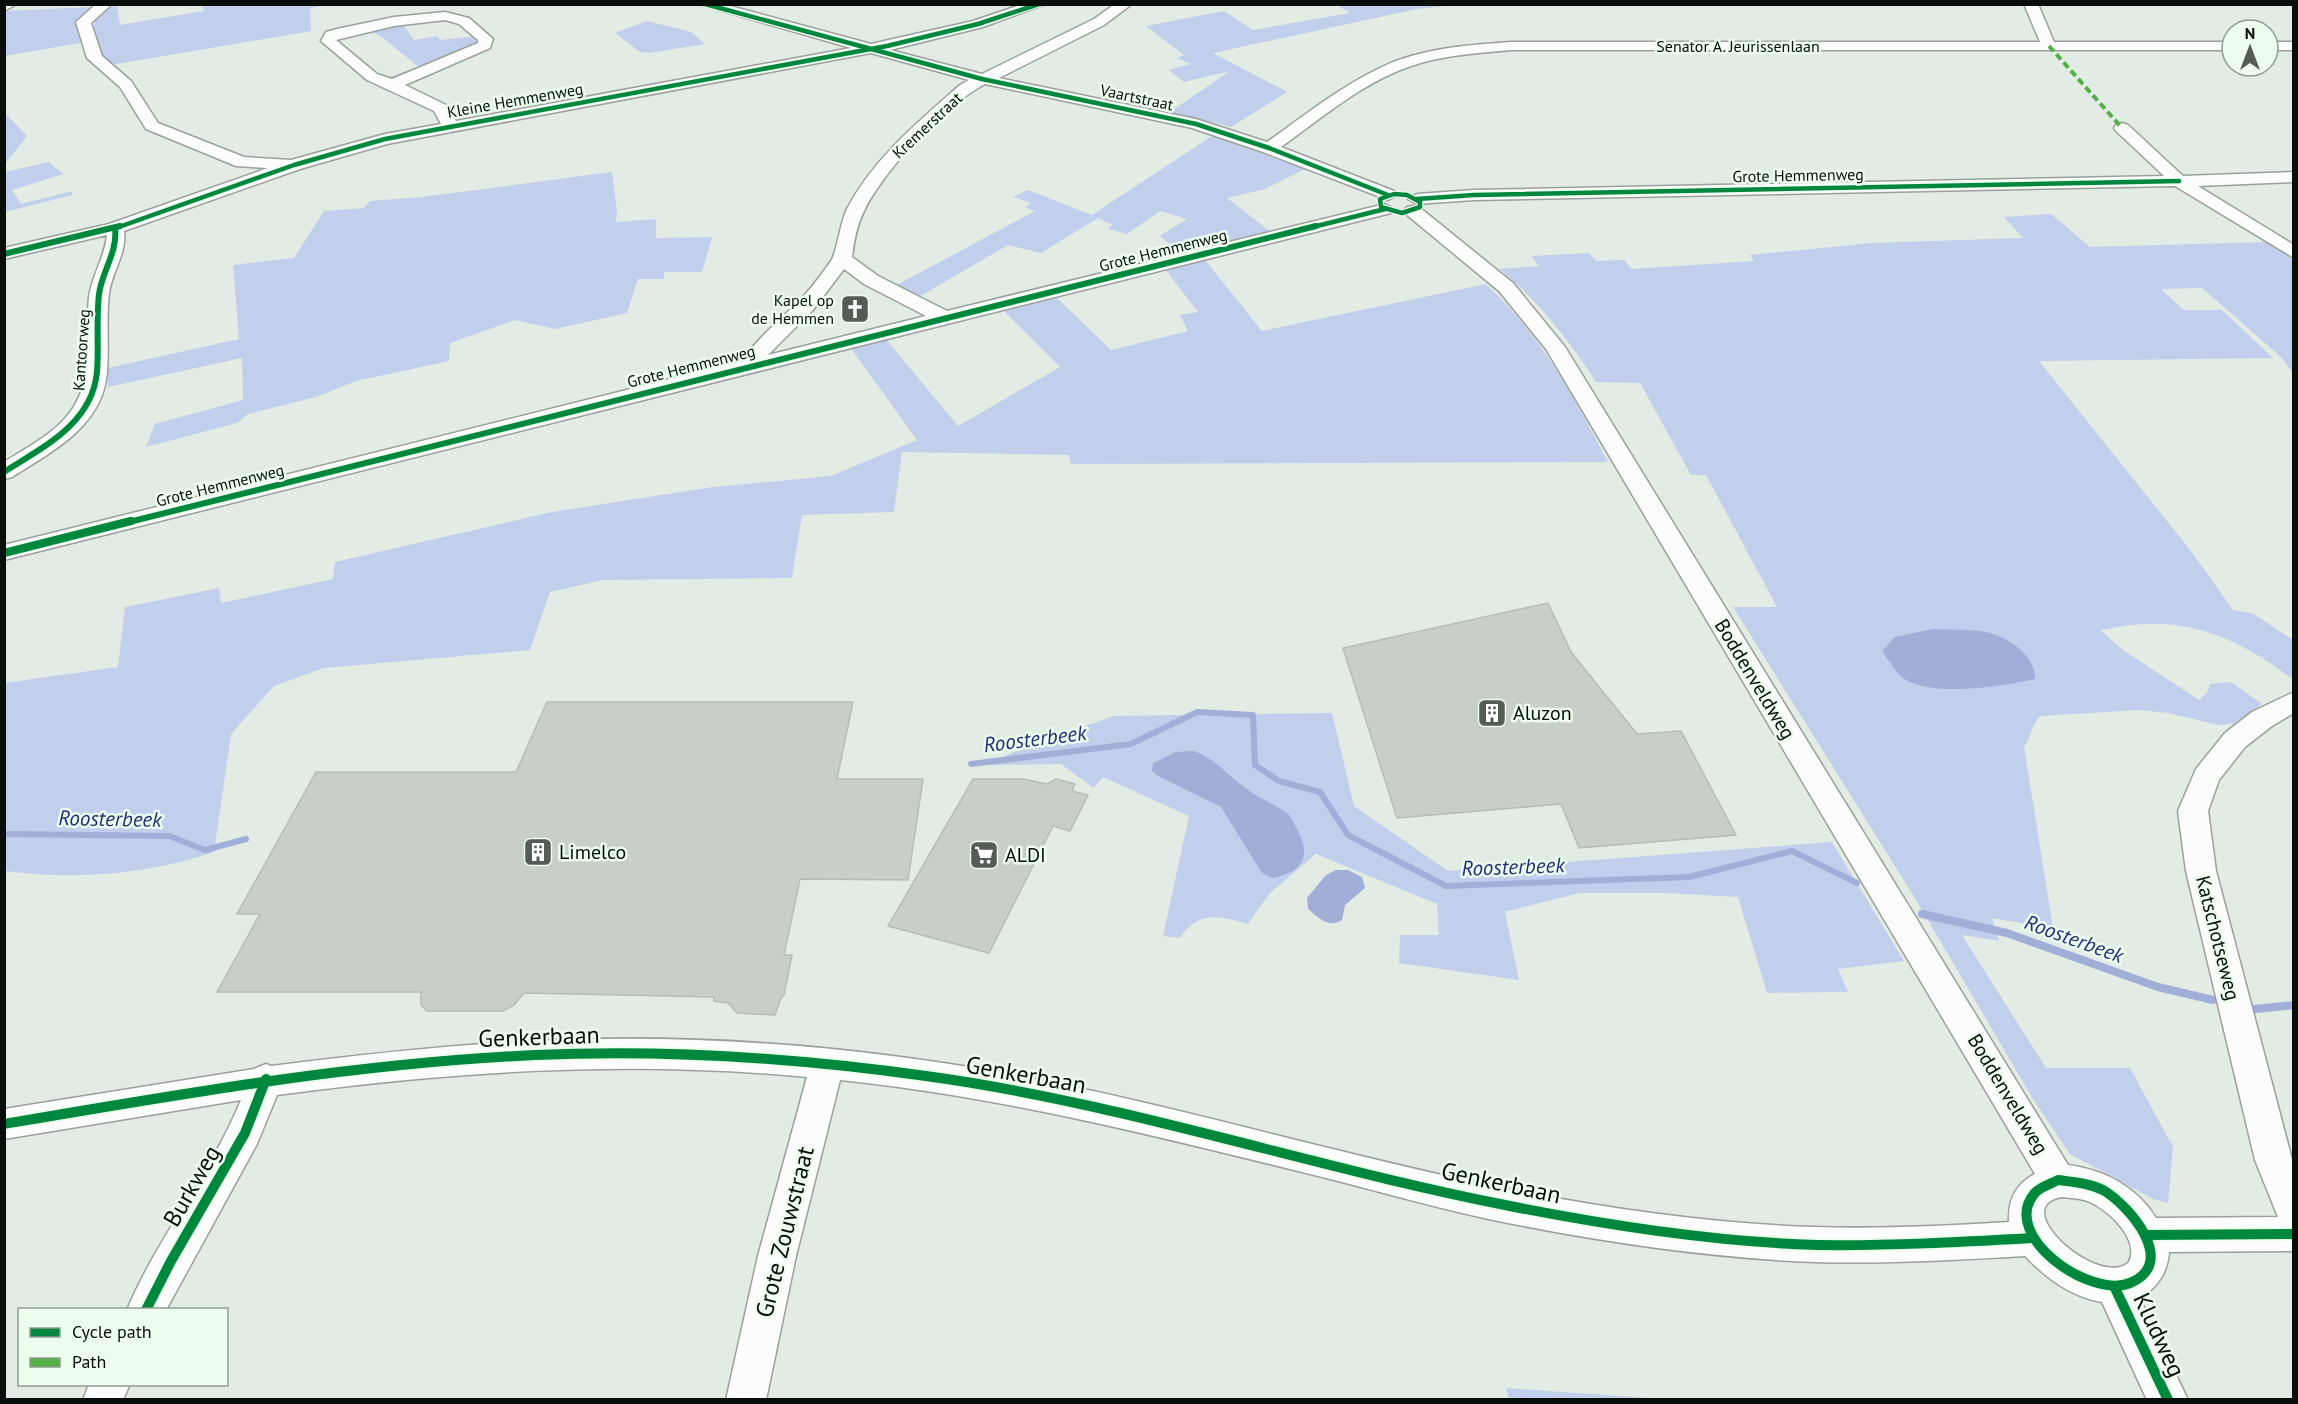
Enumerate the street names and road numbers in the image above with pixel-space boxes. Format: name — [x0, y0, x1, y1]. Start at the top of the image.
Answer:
street label: Senator A. Jeurissenlaan — [1656, 36, 1820, 56]
street label: Kleine Hemmenweg — [445, 78, 585, 122]
street label: Vaartstraat — [1098, 79, 1176, 115]
street label: Kremerstraat — [888, 87, 967, 162]
street label: Grote Hemmenweg — [1732, 164, 1864, 186]
street label: Grote Hemmenweg — [1097, 224, 1229, 276]
street label: Kantoorweg — [68, 308, 94, 392]
street label: Grote Hemmenweg — [625, 340, 757, 392]
street label: Grote Hemmenweg — [154, 459, 286, 511]
street label: Boddenveldweg — [1709, 614, 1801, 744]
street label: Katschotseweg — [2190, 873, 2246, 1003]
street label: Genkerbaan — [478, 1019, 600, 1054]
street label: Boddenveldweg — [1962, 1029, 2054, 1159]
street label: Genkerbaan — [964, 1049, 1089, 1100]
street label: Burkweg — [156, 1140, 227, 1232]
street label: Grote Zouwstraat — [748, 1143, 821, 1321]
street label: Genkerbaan — [1438, 1155, 1564, 1210]
street label: Kludweg — [2126, 1288, 2192, 1382]

